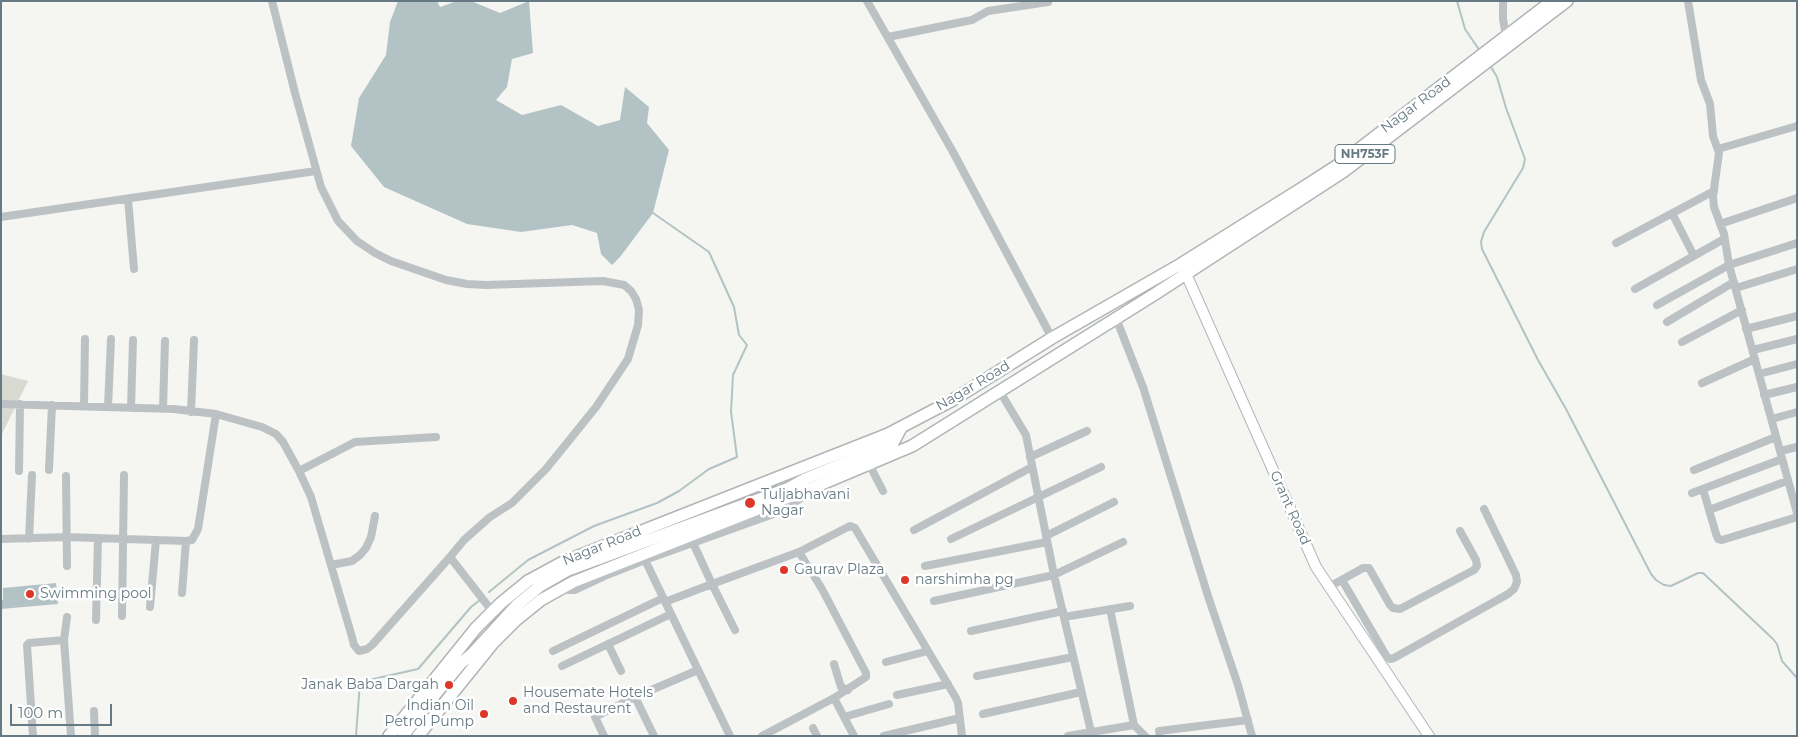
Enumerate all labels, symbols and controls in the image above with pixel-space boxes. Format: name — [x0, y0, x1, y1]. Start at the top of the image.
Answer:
street label: Nagar Road — [1378, 73, 1454, 137]
road number: NH753F — [1335, 144, 1395, 164]
street label: Nagar Road — [933, 357, 1013, 415]
street label: Grant Road — [1266, 468, 1314, 548]
place label: Tuljabhavani Nagar — [761, 487, 850, 520]
marker: Tuljabhavani Nagar — [743, 496, 757, 510]
street label: Nagar Road — [560, 523, 644, 569]
place label: Gaurav Plaza — [794, 562, 884, 578]
marker: Gaurav Plaza — [778, 564, 790, 576]
place label: narshimha pg — [915, 572, 1014, 588]
marker: narshimha pg — [899, 574, 911, 586]
place label: Swimming pool — [40, 586, 152, 602]
marker: Swimming pool — [24, 588, 36, 600]
place label: Janak Baba Dargah — [301, 677, 439, 693]
marker: Janak Baba Dargah — [443, 679, 455, 691]
place label: Housemate Hotels and Restaurent — [523, 685, 653, 718]
scale bar — [12, 694, 115, 726]
marker: Housemate Hotels and Restaurent — [507, 695, 519, 707]
place label: Indian Oil Petrol Pump — [385, 698, 474, 730]
text: 100 m — [18, 703, 63, 722]
marker: Indian Oil Petrol Pump — [478, 708, 490, 720]

